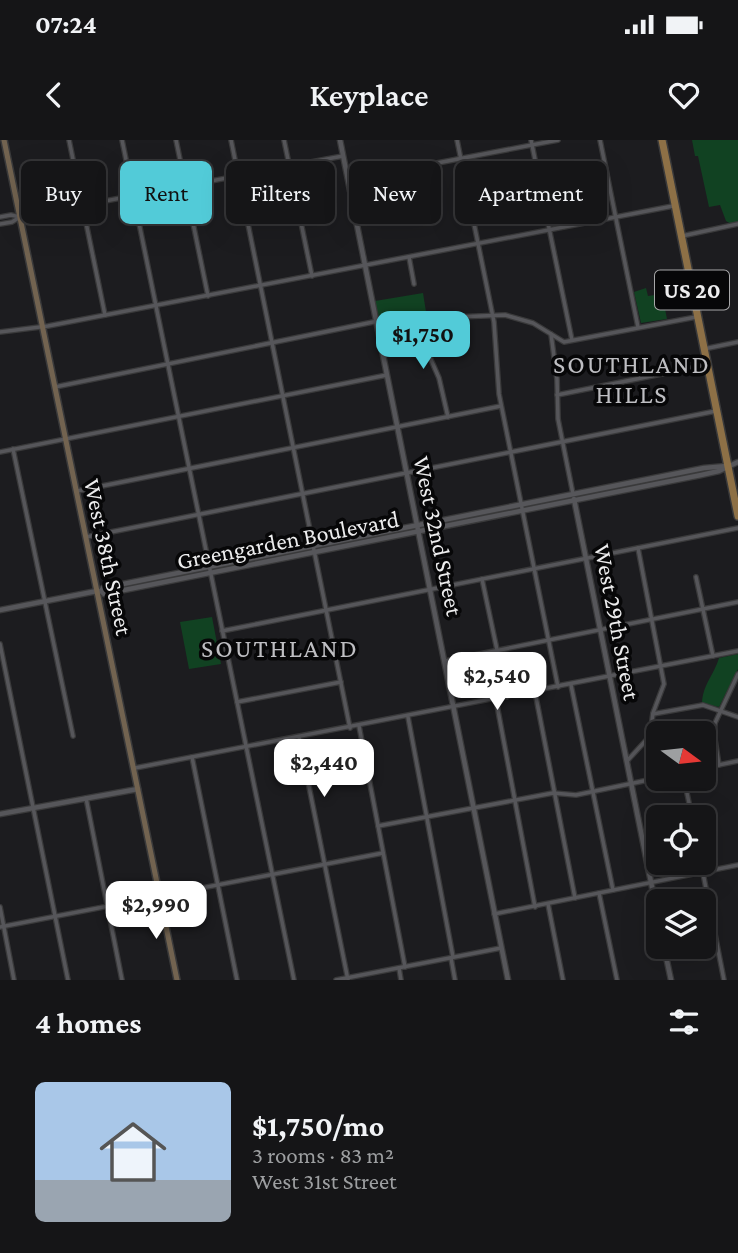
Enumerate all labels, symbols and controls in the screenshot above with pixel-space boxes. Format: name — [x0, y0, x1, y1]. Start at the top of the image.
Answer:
text: 07:24 — [35, 10, 97, 39]
icon: back — [35, 76, 73, 114]
icon: heart — [665, 76, 703, 114]
text: Keyplace — [310, 77, 428, 113]
chip: Buy — [21, 161, 106, 224]
chip: Rent — [120, 161, 212, 224]
chip: Filters — [226, 161, 335, 224]
chip: New — [349, 161, 441, 224]
chip: Apartment — [455, 161, 607, 224]
road number: US 20 — [655, 270, 729, 309]
pin: $1,750 — [366, 312, 480, 371]
text: $1,750 — [392, 321, 454, 347]
district label: SOUTHLAND HILLS — [553, 350, 711, 409]
street label: West 32nd Street — [408, 454, 469, 619]
street label: West 38th Street — [79, 476, 138, 639]
street label: Greengarden Boulevard — [175, 505, 402, 574]
street label: West 29th Street — [589, 541, 646, 703]
district label: SOUTHLAND — [201, 634, 359, 663]
pin: $2,540 — [440, 652, 554, 712]
text: $2,540 — [463, 662, 531, 688]
north arrow — [646, 721, 716, 791]
map controls — [646, 721, 716, 959]
pin: $2,440 — [267, 740, 381, 799]
text: $2,440 — [290, 749, 358, 775]
button: locate — [646, 805, 716, 875]
pin: $2,990 — [99, 882, 213, 941]
button: layers — [646, 889, 716, 959]
text: $2,990 — [122, 891, 190, 917]
icon: filters — [665, 1003, 703, 1041]
text: 4 homes — [35, 1006, 141, 1039]
text: $1,750/mo — [252, 1109, 384, 1142]
icon: home — [91, 1110, 175, 1194]
text: 3 rooms · 83 m² — [252, 1142, 394, 1168]
text: West 31st Street — [252, 1168, 397, 1194]

